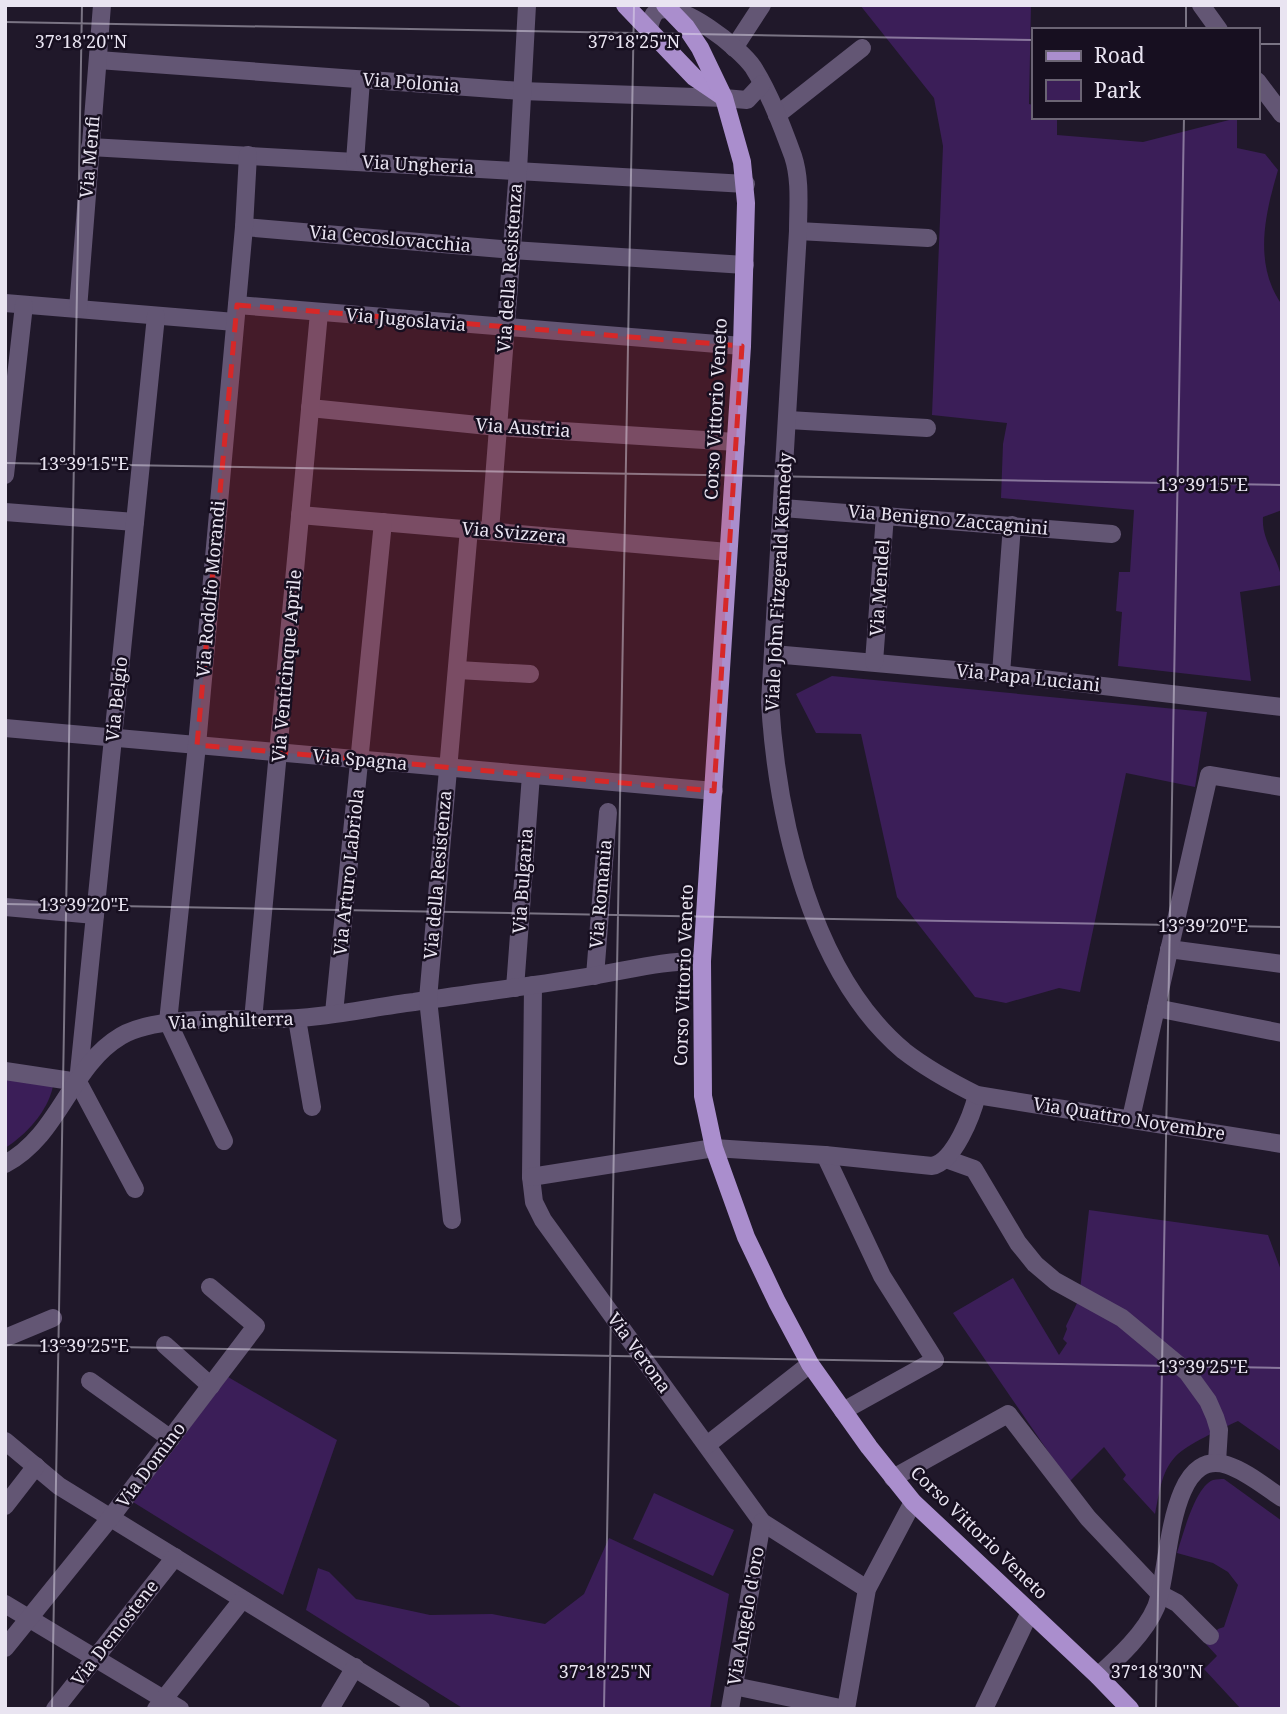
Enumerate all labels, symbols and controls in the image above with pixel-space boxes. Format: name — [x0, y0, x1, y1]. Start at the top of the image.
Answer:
legend — [1032, 28, 1259, 119]
text: 37°18'20"N — [35, 29, 128, 53]
text: 37°18'25"N — [588, 29, 681, 53]
text: Road — [1094, 41, 1145, 69]
street label: Via Polonia — [362, 67, 461, 97]
text: Park — [1094, 76, 1141, 104]
street label: Via Menfi — [73, 115, 105, 199]
street label: Via Ungheria — [361, 149, 475, 179]
street label: Via della Resistenza — [491, 182, 527, 353]
street label: Via Cecoslovacchia — [308, 219, 472, 257]
street label: Via Jugoslavia — [345, 302, 467, 336]
street label: Corso Vittorio Veneto — [698, 317, 732, 500]
street label: Via Austria — [475, 412, 571, 442]
text: 13°39'15"E — [39, 451, 129, 475]
street label: Viale John Fitzgerald Kennedy — [759, 451, 797, 712]
text: 13°39'15"E — [1158, 472, 1248, 496]
street label: Via Benigno Zaccagnini — [847, 498, 1049, 540]
street label: Via Rodolfo Morandi — [190, 499, 230, 678]
street label: Via Svizzera — [461, 515, 567, 549]
street label: Via Mendel — [864, 538, 894, 637]
street label: Via Venticinque Aprile — [266, 569, 306, 763]
street label: Via Belgio — [100, 655, 132, 743]
street label: Via Papa Luciani — [955, 658, 1101, 697]
street label: Via Spagna — [312, 743, 409, 775]
street label: Via Arturo Labriola — [327, 787, 369, 957]
street label: Via della Resistenza — [418, 789, 456, 961]
street label: Via Bulgaria — [506, 827, 538, 934]
street label: Via Romania — [583, 838, 617, 950]
street label: Corso Vittorio Veneto — [668, 884, 698, 1066]
text: 13°39'20"E — [39, 892, 129, 916]
text: 13°39'20"E — [1158, 913, 1248, 937]
street label: Via inghilterra — [168, 1006, 294, 1034]
street label: Via Quattro Novembre — [1031, 1091, 1227, 1145]
street label: Via Verona — [602, 1307, 677, 1398]
text: 13°39'25"E — [39, 1333, 129, 1357]
text: 13°39'25"E — [1158, 1354, 1248, 1378]
street label: Via Domino — [110, 1417, 190, 1512]
street label: Corso Vittorio Veneto — [906, 1460, 1054, 1604]
street label: Via Angelo d'oro — [721, 1544, 769, 1687]
street label: Via Demostene — [65, 1574, 163, 1690]
text: 37°18'25"N — [559, 1659, 652, 1683]
text: 37°18'30"N — [1111, 1659, 1204, 1683]

